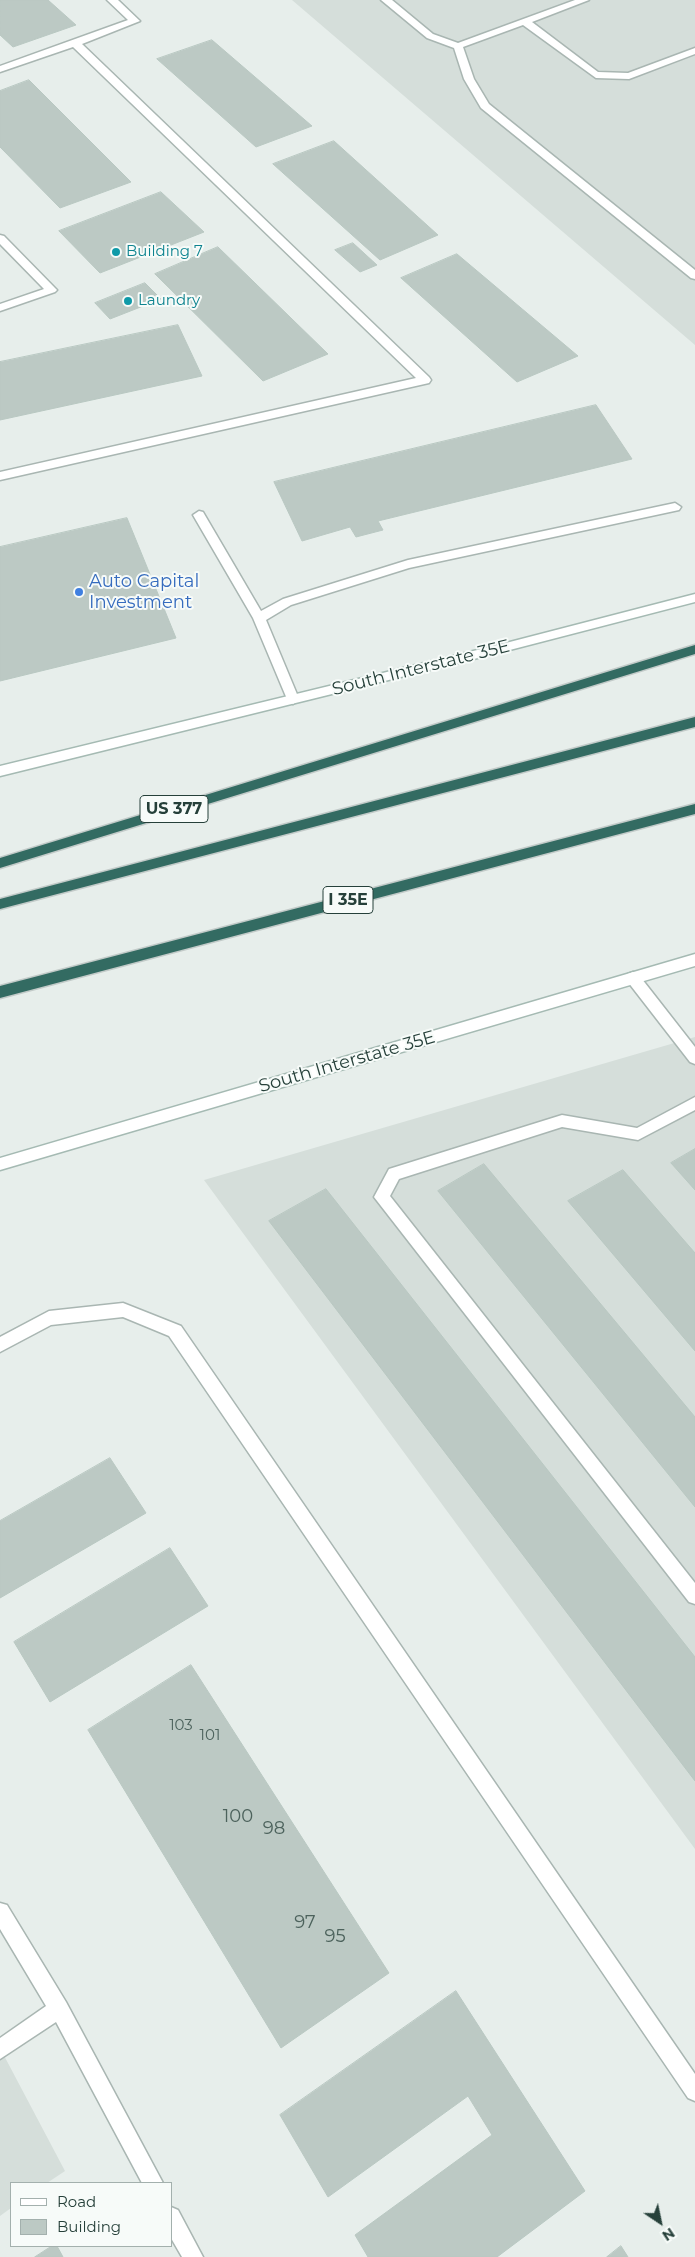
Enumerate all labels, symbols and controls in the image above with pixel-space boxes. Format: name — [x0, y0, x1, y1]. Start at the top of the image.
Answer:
place label: Building 7 — [126, 243, 203, 261]
marker: Building 7 — [110, 246, 122, 258]
place label: Laundry — [138, 292, 200, 310]
marker: Laundry — [122, 295, 134, 307]
place label: Auto Capital Investment — [89, 571, 199, 614]
marker: Auto Capital Investment — [73, 586, 85, 598]
street label: South Interstate 35E — [330, 635, 512, 701]
road number: US 377 — [140, 796, 208, 822]
road number: I 35E — [323, 886, 373, 914]
street label: South Interstate 35E — [256, 1026, 438, 1098]
house number: 103 — [169, 1717, 193, 1735]
house number: 101 — [200, 1727, 220, 1745]
house number: 100 — [223, 1806, 253, 1828]
house number: 98 — [263, 1818, 285, 1840]
house number: 97 — [294, 1912, 316, 1934]
house number: 95 — [324, 1926, 346, 1948]
legend — [10, 2182, 172, 2247]
text: Road — [57, 2192, 96, 2211]
north arrow — [635, 2197, 685, 2247]
text: Building — [57, 2217, 121, 2236]
text: N — [659, 2224, 678, 2245]

